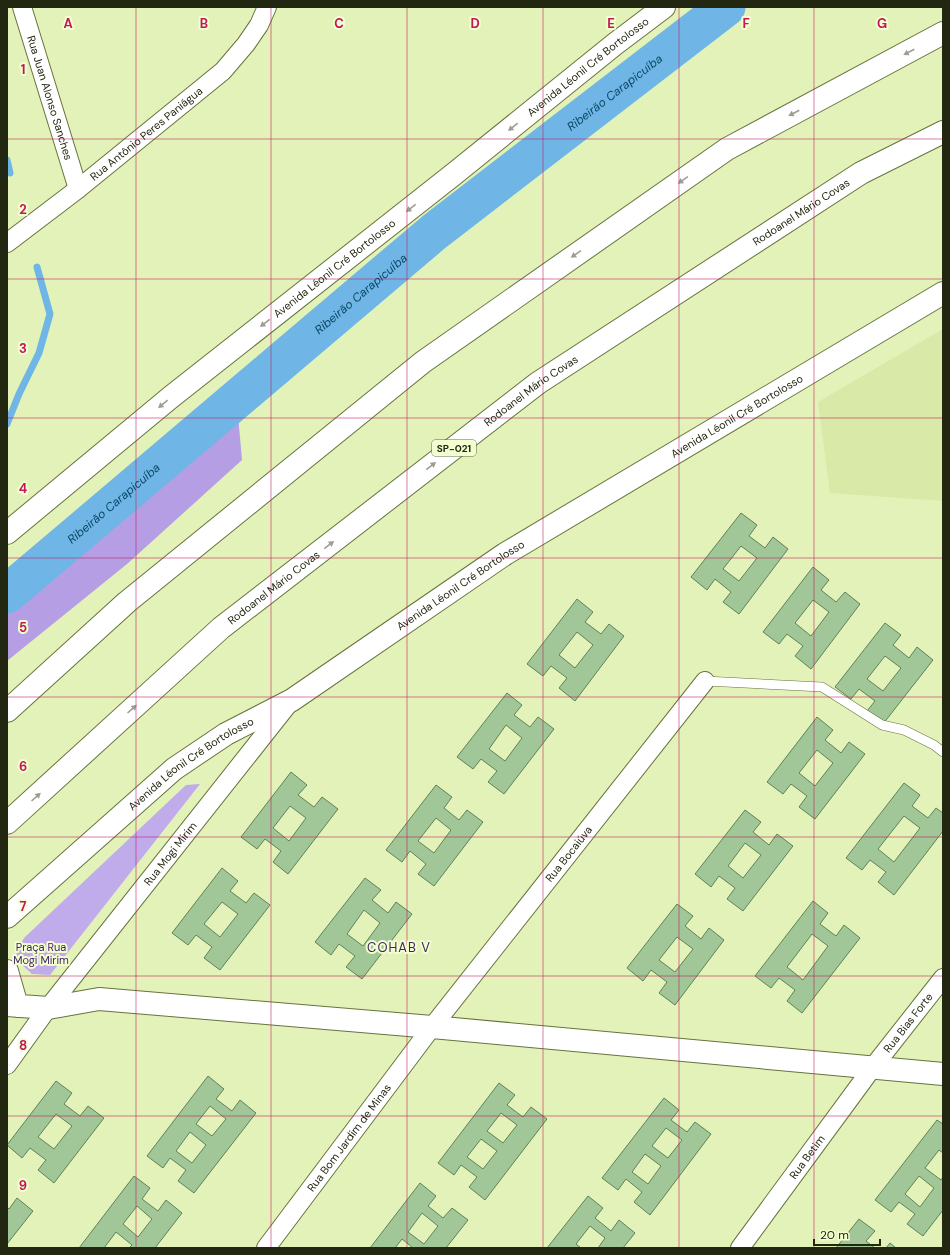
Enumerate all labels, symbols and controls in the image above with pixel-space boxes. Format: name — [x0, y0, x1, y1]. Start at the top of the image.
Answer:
street label: Avenida Léonil Cré Bortolosso — [524, 14, 652, 119]
text: A — [63, 15, 73, 32]
text: B — [200, 15, 208, 32]
text: C — [334, 15, 344, 32]
text: D — [470, 15, 480, 32]
text: E — [607, 15, 615, 32]
text: F — [742, 15, 750, 32]
text: G — [877, 15, 887, 32]
street label: Rua Juan Alonso Sanches — [24, 34, 76, 162]
one-way arrow — [903, 48, 914, 55]
water label: Ribeirão Carapicuíba — [564, 51, 666, 135]
text: 1 — [21, 61, 25, 78]
street label: Rua Antônio Peres Paniágua — [87, 84, 205, 184]
one-way arrow — [788, 110, 800, 116]
one-way arrow — [507, 122, 518, 131]
street label: Rodoanel Mário Covas — [750, 175, 852, 249]
one-way arrow — [678, 176, 688, 184]
text: 2 — [19, 201, 27, 218]
one-way arrow — [406, 204, 417, 212]
street label: Avenida Léonil Cré Bortolosso — [270, 216, 398, 321]
water label: Ribeirão Carapicuíba — [311, 250, 411, 338]
one-way arrow — [571, 250, 582, 258]
one-way arrow — [259, 319, 270, 327]
text: 3 — [19, 340, 27, 357]
street label: Rodoanel Mário Covas — [481, 352, 581, 429]
street label: Avenida Léonil Cré Bortolosso — [668, 371, 805, 461]
one-way arrow — [158, 399, 168, 408]
road number: SP-021 — [432, 440, 476, 456]
water label: Ribeirão Carapicuíba — [64, 459, 164, 547]
one-way arrow — [426, 461, 437, 470]
text: 4 — [19, 480, 27, 497]
street label: Avenida Léonil Cré Bortolosso — [394, 537, 527, 633]
one-way arrow — [323, 541, 334, 550]
street label: Rodoanel Mário Covas — [225, 547, 322, 627]
text: 5 — [19, 619, 27, 636]
one-way arrow — [127, 705, 137, 714]
street label: Avenida Léonil Cré Bortolosso — [125, 714, 256, 813]
text: 6 — [19, 758, 27, 775]
one-way arrow — [31, 792, 41, 801]
street label: Rua Mogi Mirim — [141, 819, 200, 888]
street label: Rua Bocaiúva — [542, 823, 595, 885]
text: 7 — [20, 898, 27, 915]
district label: COHAB V — [367, 939, 431, 956]
park label: Praça Rua Mogi Mirim — [13, 940, 69, 967]
street label: Rua Bias Forte — [880, 990, 936, 1055]
text: 8 — [19, 1037, 27, 1054]
street label: Rua Bom Jardim de Minas — [304, 1081, 394, 1194]
street label: Rua Betim — [786, 1132, 828, 1182]
text: 9 — [19, 1177, 27, 1194]
scale bar — [814, 1221, 880, 1247]
text: 20 m — [820, 1227, 849, 1243]

